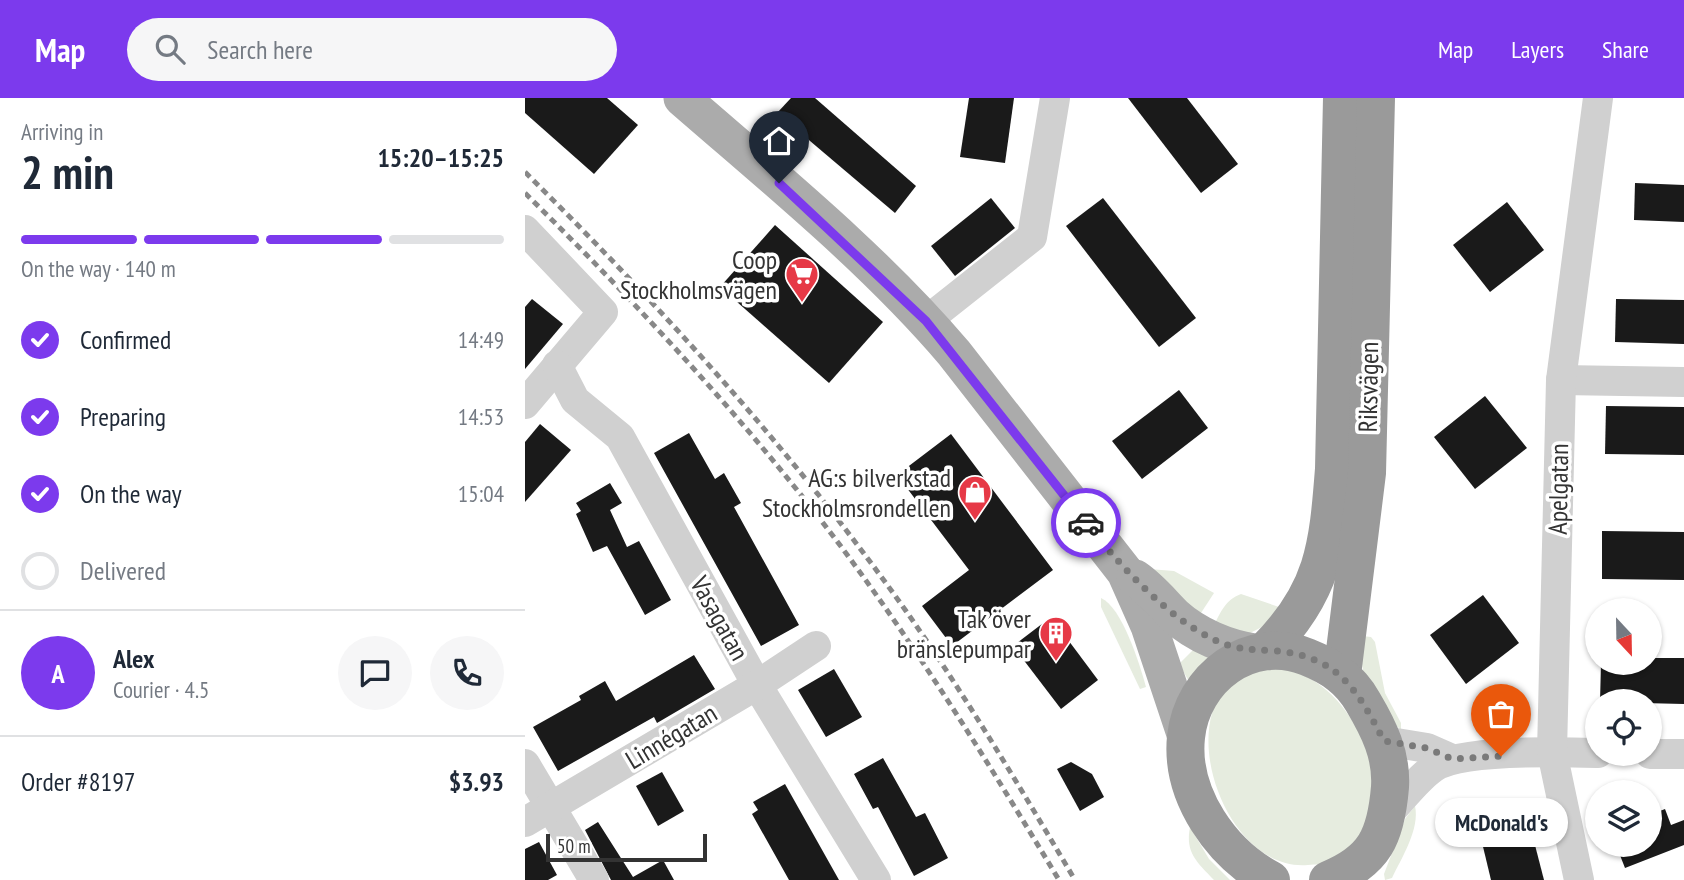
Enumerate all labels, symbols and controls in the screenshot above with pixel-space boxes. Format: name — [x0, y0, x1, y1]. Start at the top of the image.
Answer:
search box — [127, 18, 617, 81]
text: Map — [35, 28, 85, 71]
icon: search — [151, 30, 189, 68]
text: Search here — [207, 33, 313, 66]
text: Map — [1438, 34, 1473, 65]
text: Layers — [1511, 34, 1564, 65]
text: Share — [1602, 34, 1649, 65]
pin — [749, 111, 809, 183]
text: Arriving in — [21, 117, 103, 146]
icon: home — [760, 122, 798, 160]
text: 15:20–15:25 — [377, 141, 504, 174]
text: 2 min — [21, 142, 114, 202]
place label: Coop Stockholmsvägen — [620, 243, 777, 306]
text: On the way · 140 m — [21, 254, 176, 283]
supermarket icon: Coop Stockholmsvägen — [783, 255, 821, 304]
icon: check — [21, 321, 59, 359]
text: Confirmed — [80, 323, 171, 356]
text: 14:49 — [458, 325, 504, 354]
street label: Riksvägen — [1351, 341, 1385, 433]
icon: check — [21, 398, 59, 436]
text: Preparing — [80, 400, 166, 433]
text: 14:53 — [458, 402, 504, 431]
street label: Apelgatan — [1541, 443, 1575, 535]
place label: AG:s bilverkstad Stockholmsrondellen — [762, 461, 951, 524]
shop icon: AG:s bilverkstad Stockholmsrondellen — [956, 473, 994, 522]
icon: check — [21, 475, 59, 513]
text: On the way — [80, 477, 182, 510]
text: 15:04 — [458, 479, 504, 508]
courier — [1051, 488, 1121, 558]
icon: car — [1067, 504, 1105, 542]
text: Delivered — [80, 554, 166, 587]
street label: Vasagatan — [683, 569, 757, 666]
north arrow — [1585, 598, 1663, 676]
map controls — [1585, 598, 1662, 857]
place label: Tak över bränslepumpar — [897, 602, 1031, 665]
building icon: Tak över bränslepumpar — [1037, 614, 1075, 663]
button: chat — [338, 636, 412, 710]
button: phone — [430, 636, 504, 710]
text: Alex — [113, 642, 154, 675]
text: A — [51, 657, 65, 690]
text: Courier · 4.5 — [113, 675, 209, 704]
pin — [1471, 684, 1531, 756]
button: locate — [1585, 689, 1662, 766]
icon: bag — [1482, 695, 1520, 733]
street label: Linnégatan — [619, 696, 723, 776]
text: Order #8197 — [21, 765, 136, 798]
text: $3.93 — [449, 765, 504, 798]
button: layers — [1585, 780, 1662, 857]
callout: McDonald's — [1434, 798, 1567, 847]
text: McDonald's — [1455, 808, 1548, 837]
scale bar — [546, 831, 707, 863]
text: 50 m — [557, 834, 591, 858]

